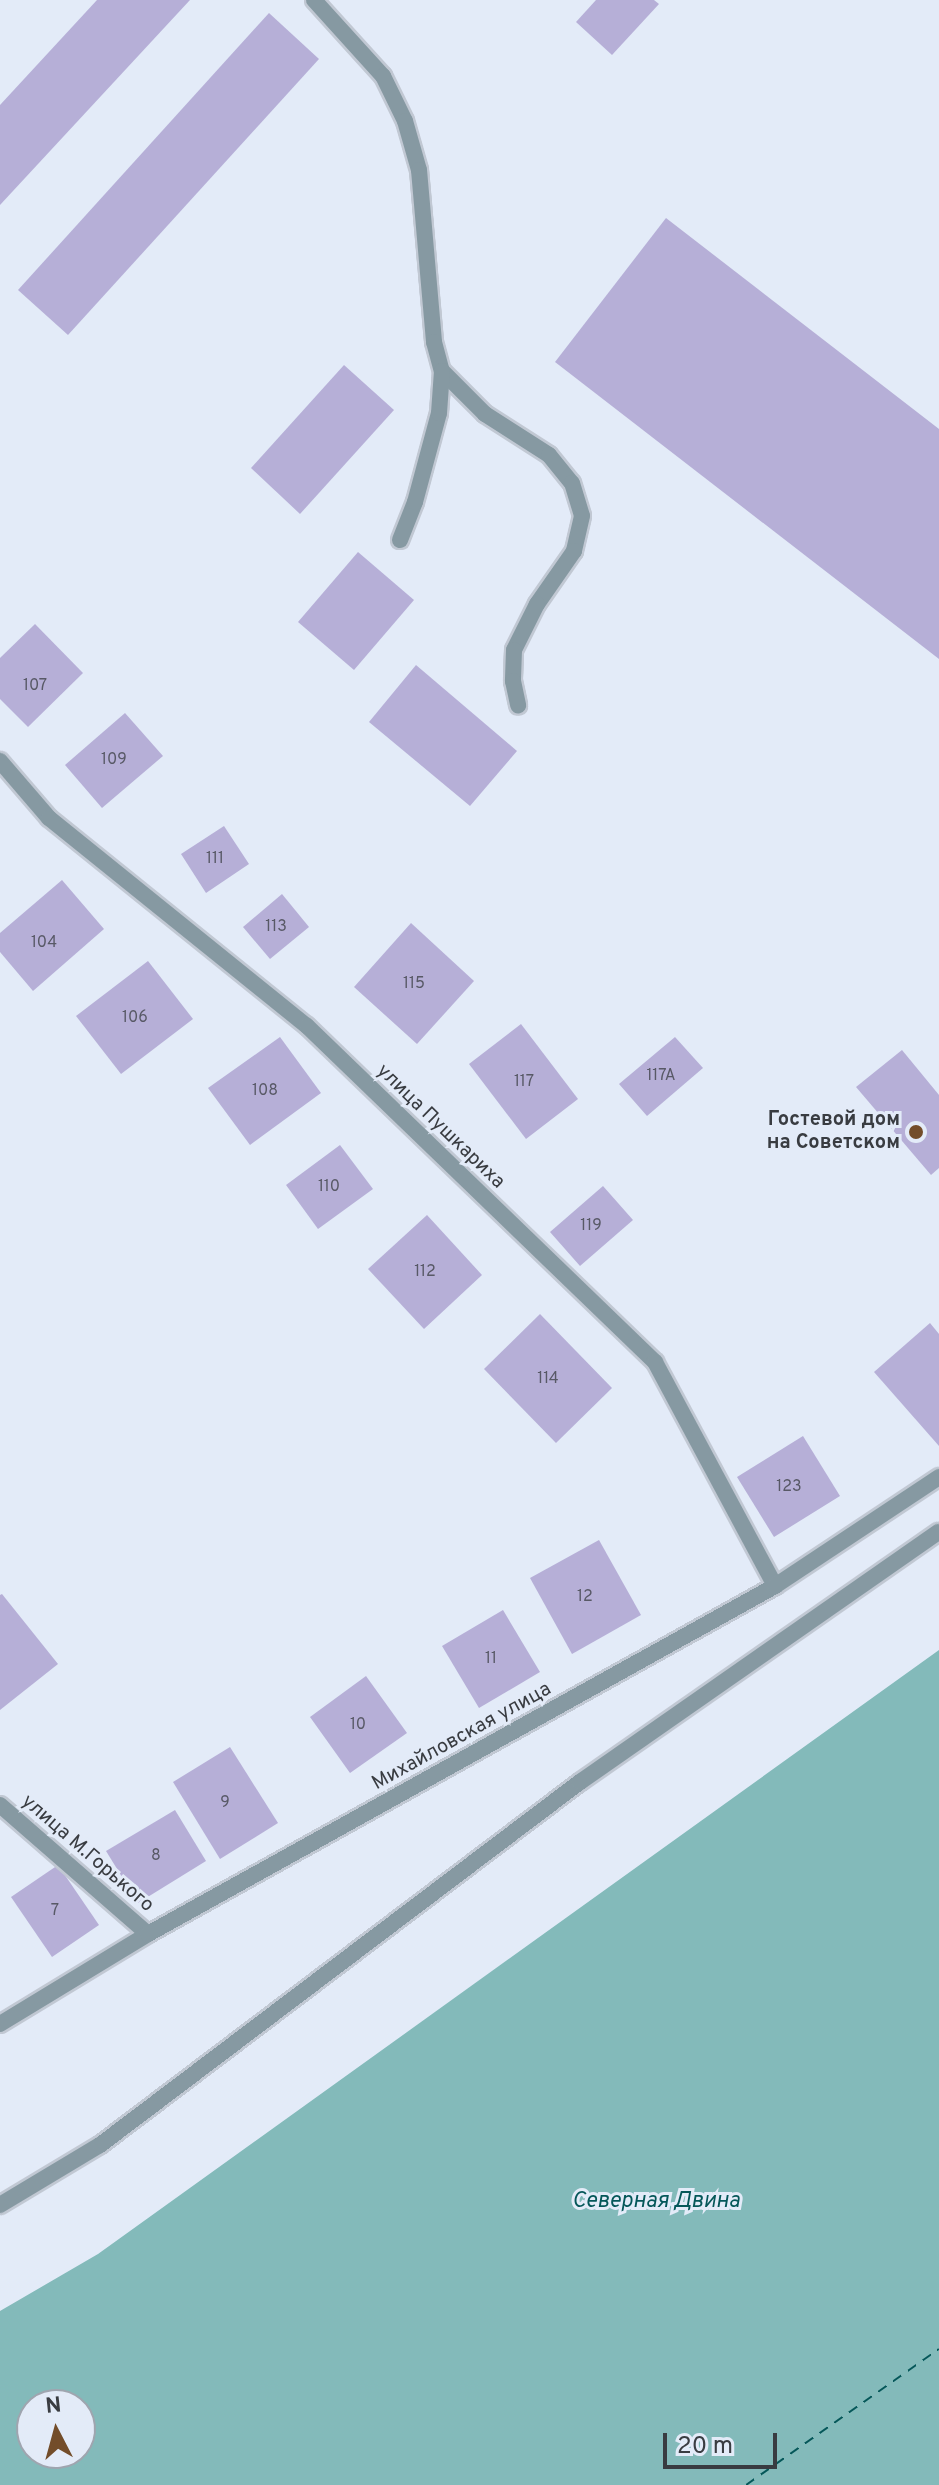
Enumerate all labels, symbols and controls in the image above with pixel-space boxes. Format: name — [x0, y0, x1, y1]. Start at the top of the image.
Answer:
house number: 107 — [23, 676, 47, 696]
house number: 109 — [101, 750, 127, 770]
house number: 111 — [206, 849, 224, 869]
house number: 113 — [265, 917, 287, 937]
house number: 104 — [31, 933, 57, 953]
house number: 115 — [403, 974, 425, 994]
house number: 106 — [122, 1008, 148, 1028]
street label: улица Пушкариха — [371, 1060, 509, 1194]
house number: 117А — [646, 1066, 676, 1086]
house number: 117 — [514, 1072, 534, 1092]
house number: 108 — [252, 1081, 278, 1101]
place label: Гостевой дом на Советском — [767, 1108, 900, 1155]
marker: Гостевой дом на Советском — [907, 1123, 925, 1141]
house number: 110 — [318, 1177, 340, 1197]
house number: 119 — [580, 1216, 602, 1236]
house number: 112 — [414, 1262, 436, 1282]
house number: 114 — [537, 1369, 559, 1389]
house number: 123 — [776, 1477, 802, 1497]
house number: 12 — [577, 1587, 593, 1607]
house number: 11 — [485, 1649, 497, 1669]
street label: Михайловская улица — [368, 1678, 556, 1796]
house number: 10 — [350, 1715, 366, 1735]
street label: улица М.Горького — [16, 1790, 158, 1918]
house number: 9 — [220, 1793, 230, 1813]
house number: 8 — [151, 1846, 161, 1866]
house number: 7 — [51, 1901, 59, 1921]
water label: Северная Двина — [572, 2189, 740, 2215]
north arrow — [16, 2389, 96, 2469]
text: N — [44, 2392, 63, 2421]
scale bar — [667, 2417, 781, 2467]
text: 20 m — [677, 2432, 733, 2462]

